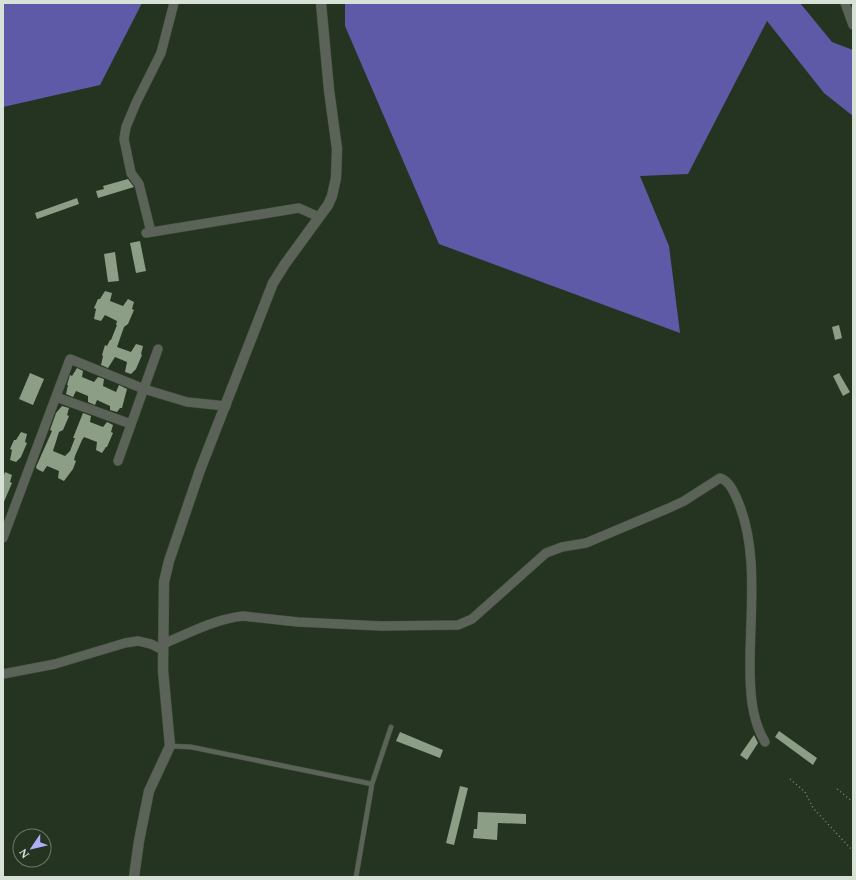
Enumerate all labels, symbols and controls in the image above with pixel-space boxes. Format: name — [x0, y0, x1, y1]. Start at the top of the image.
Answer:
north arrow — [12, 828, 52, 868]
text: N — [15, 845, 34, 862]

